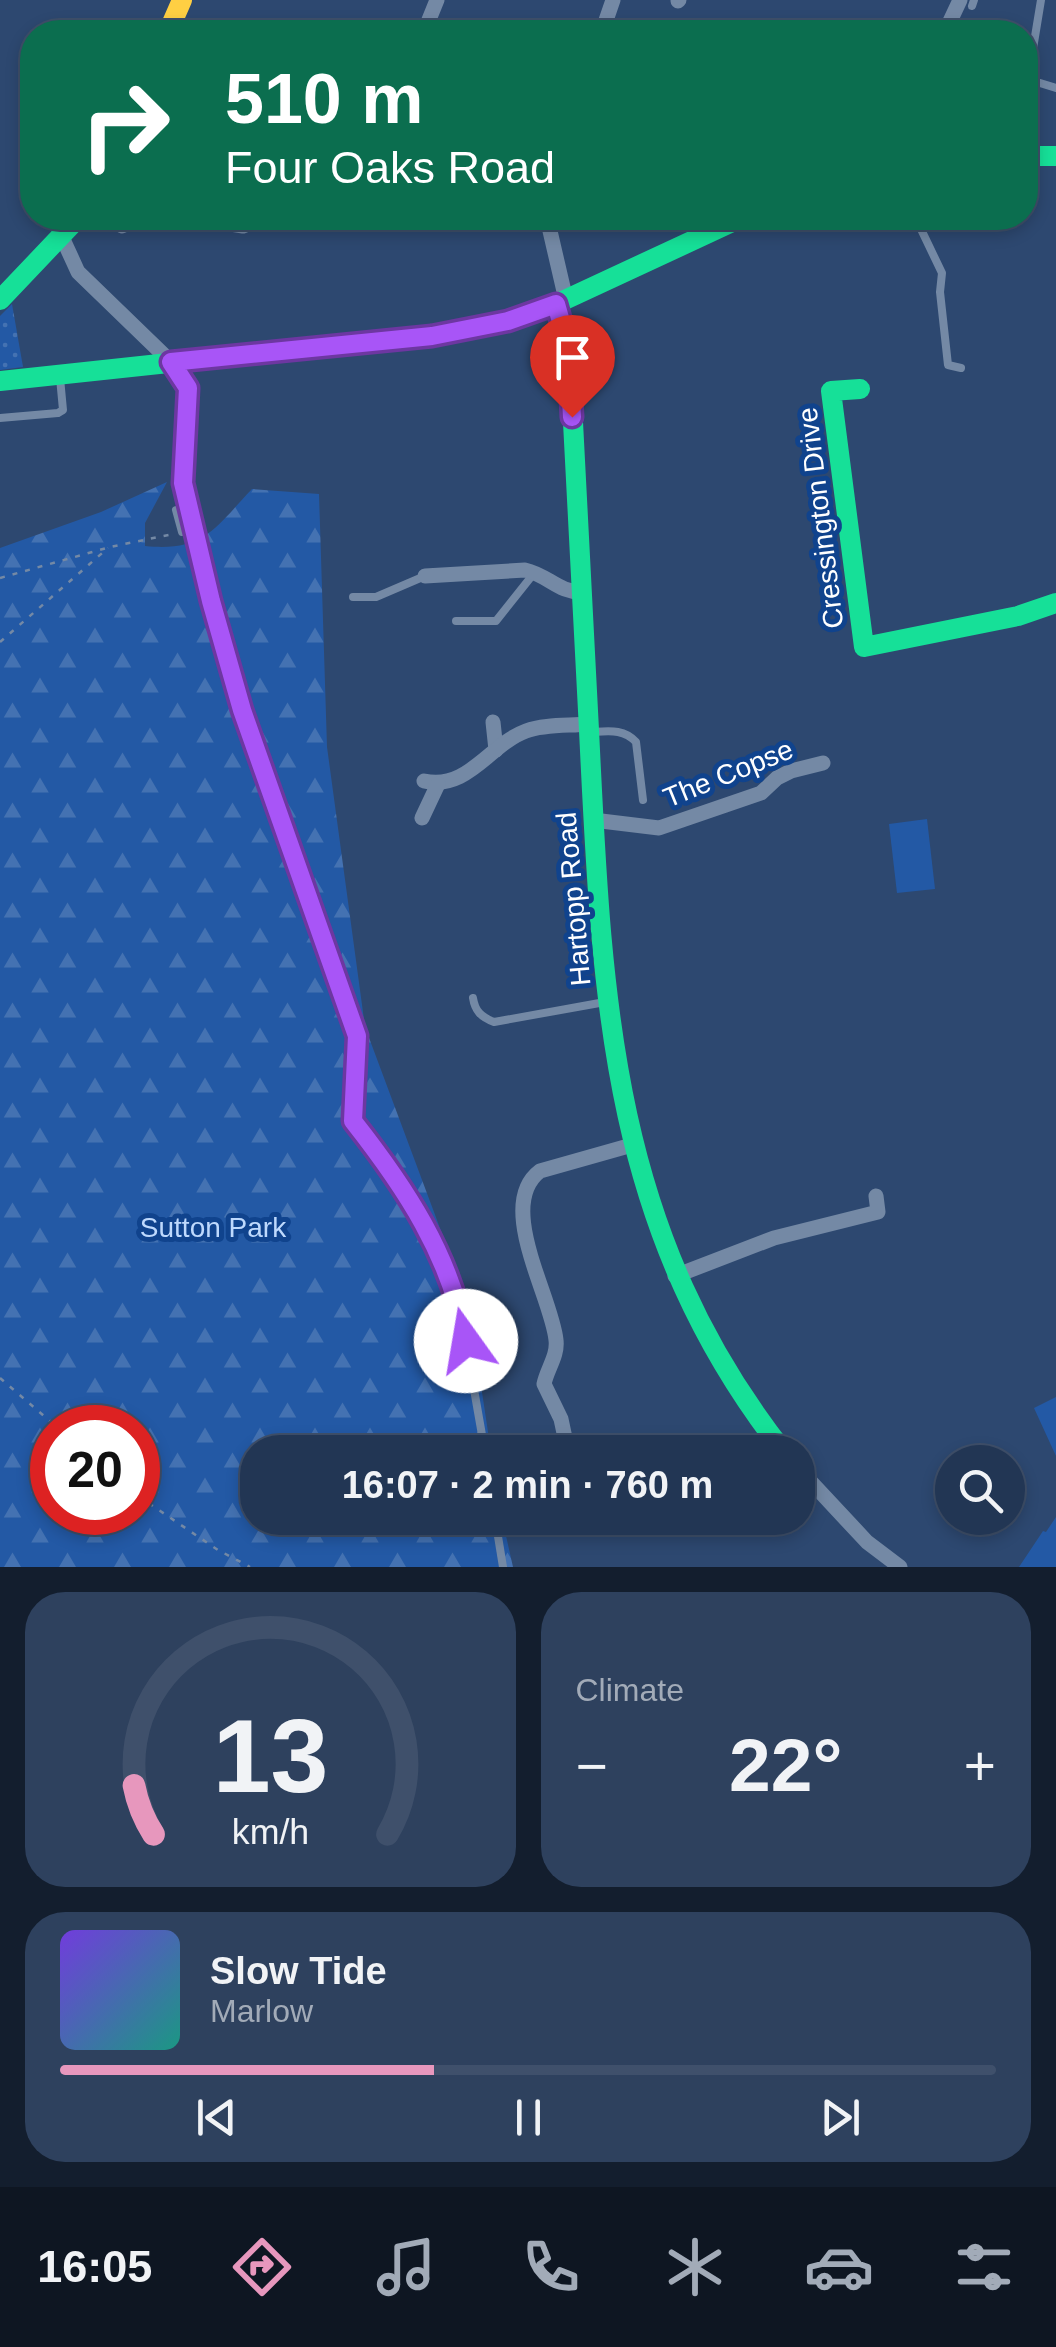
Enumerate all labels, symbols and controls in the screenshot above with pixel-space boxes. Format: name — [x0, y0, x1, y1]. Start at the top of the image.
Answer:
icon: right — [60, 60, 190, 190]
text: 510 m — [225, 60, 423, 138]
text: Four Oaks Road — [225, 142, 555, 193]
pin — [530, 315, 615, 418]
icon: arrive — [545, 330, 600, 385]
street label: Cressington Drive — [792, 406, 849, 630]
street label: The Copse — [659, 733, 797, 813]
street label: Hartopp Road — [550, 811, 597, 987]
park label: Sutton Park — [140, 1212, 287, 1243]
position arrow — [414, 1289, 518, 1393]
speed limit sign: 20 — [30, 1405, 160, 1535]
map controls — [935, 1445, 1025, 1535]
button: search — [935, 1445, 1025, 1535]
text: 16:07 · 2 min · 760 m — [342, 1464, 713, 1506]
text: Climate — [576, 1672, 684, 1708]
text: 13 — [212, 1698, 328, 1814]
text: 22° — [729, 1723, 842, 1807]
text: − — [576, 1735, 608, 1797]
text: + — [964, 1735, 996, 1797]
text: km/h — [232, 1812, 309, 1852]
text: Slow Tide — [210, 1950, 387, 1992]
text: Marlow — [210, 1993, 313, 2029]
icon: previous — [189, 2090, 244, 2145]
icon: pause — [501, 2090, 556, 2145]
icon: next — [813, 2090, 868, 2145]
icon: directions — [227, 2232, 297, 2302]
icon: music — [371, 2232, 441, 2302]
icon: phone — [516, 2232, 586, 2302]
icon: climate — [660, 2232, 730, 2302]
icon: car — [804, 2232, 874, 2302]
icon: filters — [949, 2232, 1019, 2302]
text: 16:05 — [37, 2241, 152, 2292]

